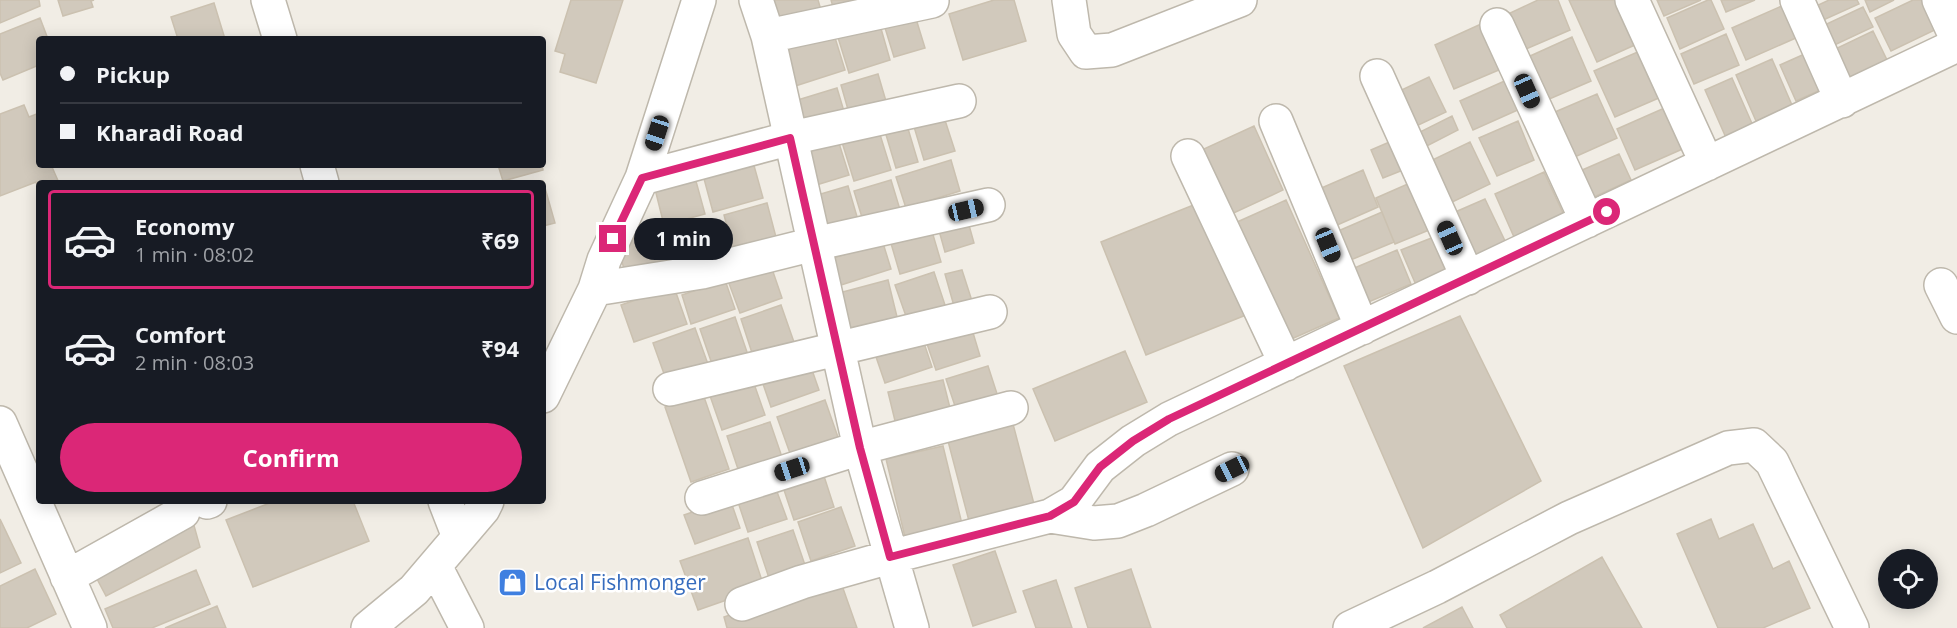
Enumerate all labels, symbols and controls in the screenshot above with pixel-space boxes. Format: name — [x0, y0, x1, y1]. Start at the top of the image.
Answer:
text: Pickup — [96, 59, 170, 89]
car — [1511, 71, 1543, 111]
car — [643, 113, 671, 153]
text: Kharadi Road — [96, 117, 243, 147]
car — [946, 197, 986, 223]
route start — [1593, 198, 1620, 225]
text: Economy — [135, 211, 234, 241]
icon: car — [63, 213, 117, 267]
callout: 1 min — [634, 218, 733, 260]
car — [1434, 218, 1466, 258]
text: ₹69 — [481, 225, 519, 255]
route end — [599, 225, 626, 252]
text: 1 min — [656, 225, 711, 252]
car — [1313, 225, 1343, 265]
text: 1 min · 08:02 — [135, 241, 254, 268]
text: Comfort — [135, 319, 226, 349]
icon: car — [63, 321, 117, 375]
text: ₹94 — [481, 333, 519, 363]
text: 2 min · 08:03 — [135, 349, 254, 376]
button: Confirm — [60, 423, 522, 492]
car — [1212, 453, 1252, 485]
car — [772, 455, 812, 483]
map controls — [1878, 549, 1938, 609]
button: locate — [1878, 549, 1938, 609]
shop icon: Local Fishmonger — [497, 566, 529, 598]
place label: Local Fishmonger — [534, 568, 706, 596]

